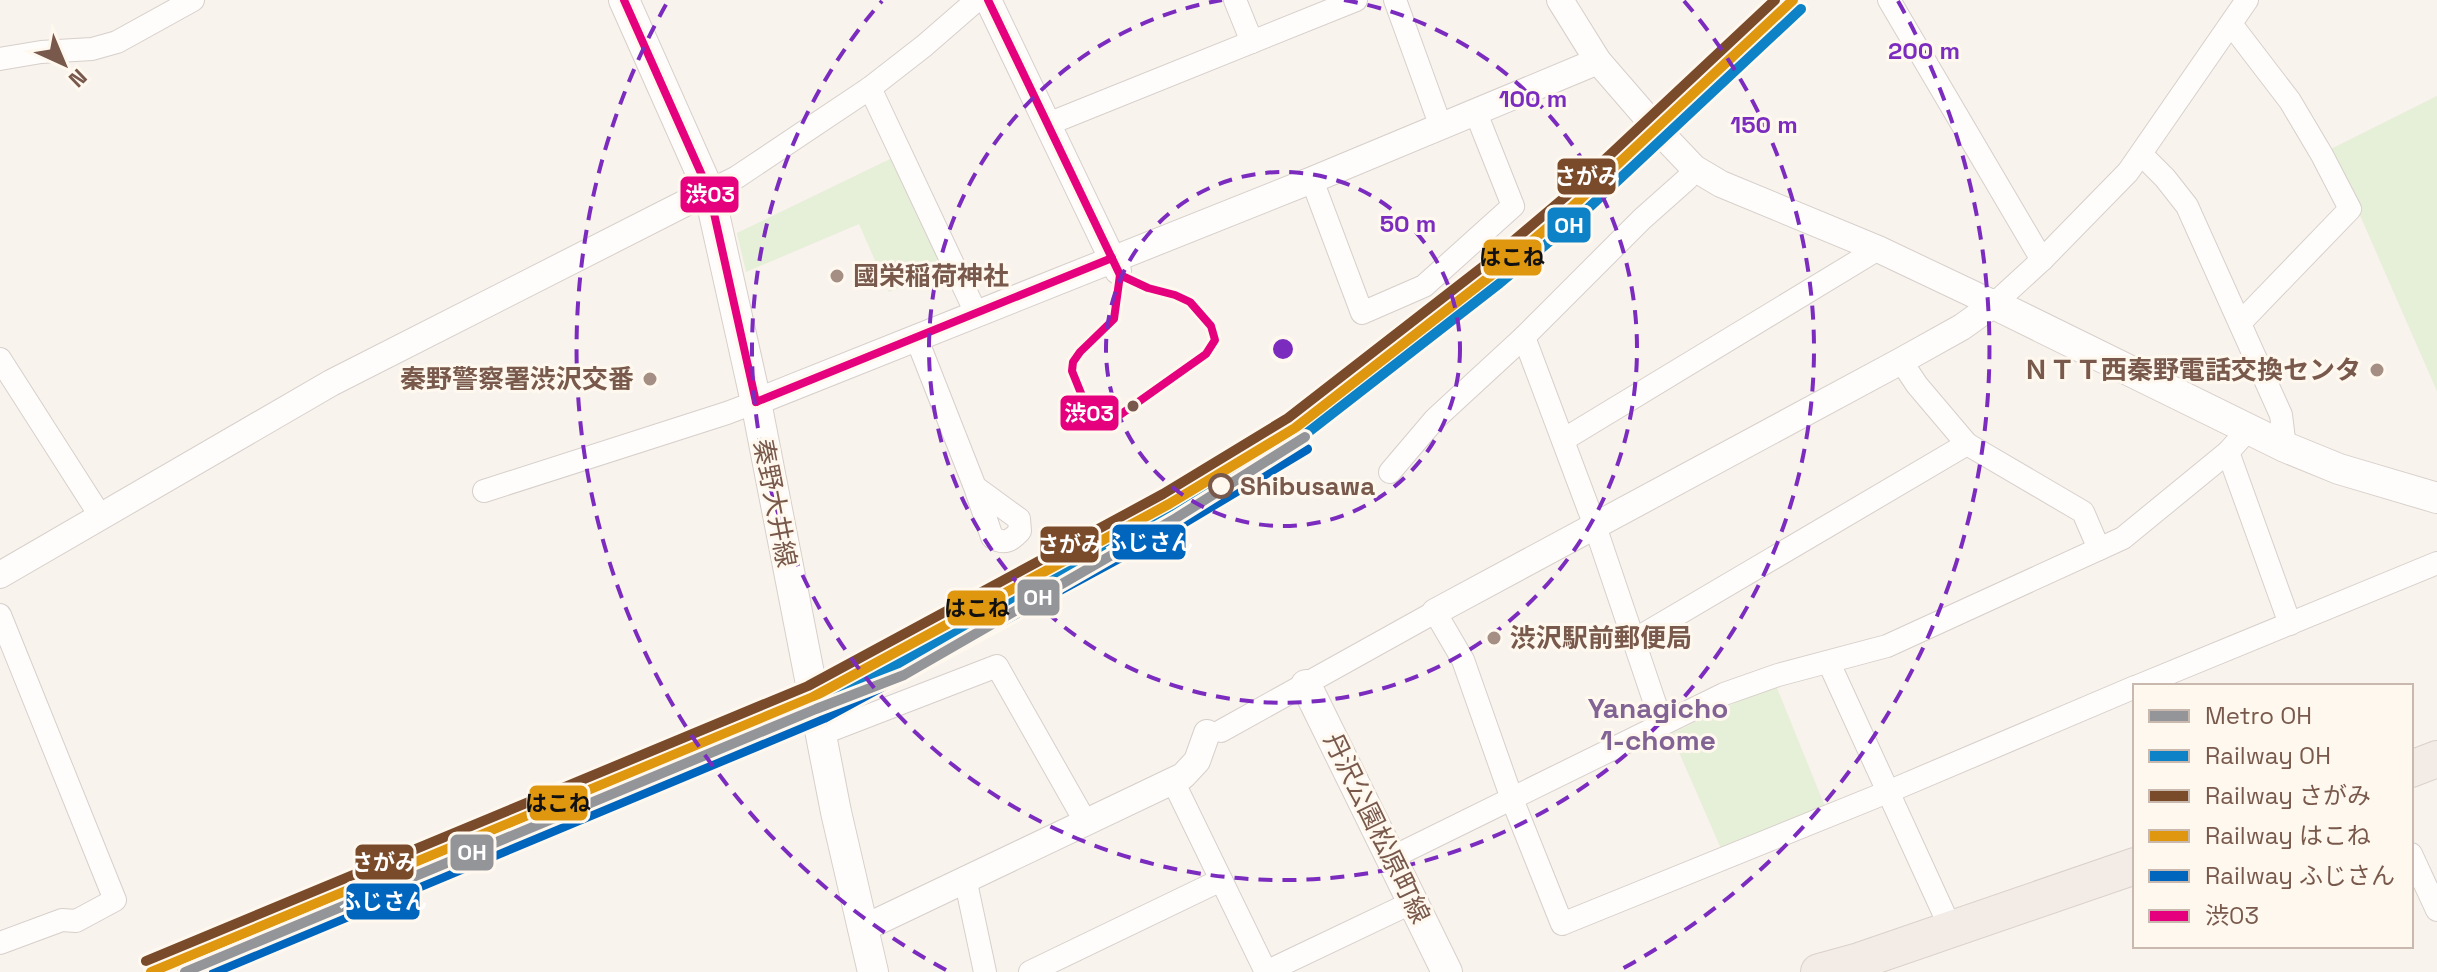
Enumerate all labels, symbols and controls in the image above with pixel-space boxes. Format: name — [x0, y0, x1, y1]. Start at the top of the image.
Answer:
north arrow — [24, 24, 104, 104]
text: 200 m — [1888, 35, 1960, 66]
text: N — [63, 63, 93, 94]
text: 100 m — [1499, 83, 1567, 114]
text: 150 m — [1730, 109, 1798, 140]
line badge: さがみ — [1556, 157, 1617, 196]
text: さがみ — [1554, 162, 1620, 190]
line badge: 渋03 — [679, 175, 740, 214]
text: 渋03 — [685, 180, 735, 208]
line badge: OH — [1546, 206, 1592, 244]
text: 50 m — [1380, 208, 1436, 239]
text: OH — [1554, 211, 1584, 239]
line badge: はこね — [1482, 238, 1543, 277]
text: はこね — [1479, 243, 1545, 271]
place label: 國栄稲荷神社 — [853, 259, 1009, 293]
marker: 國栄稲荷神社 — [828, 267, 846, 285]
centre of rings — [1269, 335, 1297, 363]
place label: ＮＴＴ西秦野電話交換センタ — [2023, 353, 2361, 387]
marker: ＮＴＴ西秦野電話交換センタ — [2368, 361, 2386, 379]
place label: 秦野警察署渋沢交番 — [400, 362, 634, 396]
marker: 秦野警察署渋沢交番 — [641, 370, 659, 388]
line badge: 渋03 — [1059, 394, 1120, 432]
unlabelled marker — [1125, 398, 1141, 414]
text: 渋03 — [1064, 399, 1114, 427]
street label: 秦野大井線 — [746, 436, 804, 570]
place label: Shibusawa — [1240, 469, 1375, 503]
marker: Shibusawa — [1209, 474, 1233, 498]
line badge: ふじさん — [1111, 523, 1187, 561]
line badge: さがみ — [1039, 525, 1100, 564]
text: ふじさん — [1105, 528, 1193, 556]
text: さがみ — [1037, 530, 1103, 558]
line badge: OH — [1016, 578, 1061, 617]
text: OH — [1023, 583, 1053, 611]
line badge: はこね — [946, 589, 1007, 627]
text: はこね — [944, 594, 1010, 622]
place label: 渋沢駅前郵便局 — [1510, 621, 1692, 655]
marker: 渋沢駅前郵便局 — [1485, 629, 1503, 647]
legend — [2133, 684, 2413, 948]
district label: Yanagicho 1-chome — [1588, 690, 1728, 758]
text: Metro OH — [2205, 700, 2312, 731]
street label: 丹沢公園松原町線 — [1316, 727, 1438, 929]
text: Railway OH — [2205, 740, 2331, 771]
text: Railway さがみ — [2205, 780, 2371, 811]
line badge: はこね — [528, 784, 589, 822]
text: はこね — [525, 789, 591, 817]
text: Railway はこね — [2205, 820, 2371, 851]
line badge: OH — [449, 833, 495, 872]
text: OH — [457, 838, 487, 866]
line badge: さがみ — [354, 843, 415, 881]
text: さがみ — [351, 848, 417, 876]
text: Railway ふじさん — [2205, 860, 2395, 891]
line badge: ふじさん — [345, 882, 421, 921]
text: ふじさん — [339, 887, 427, 915]
text: 渋03 — [2205, 900, 2259, 931]

